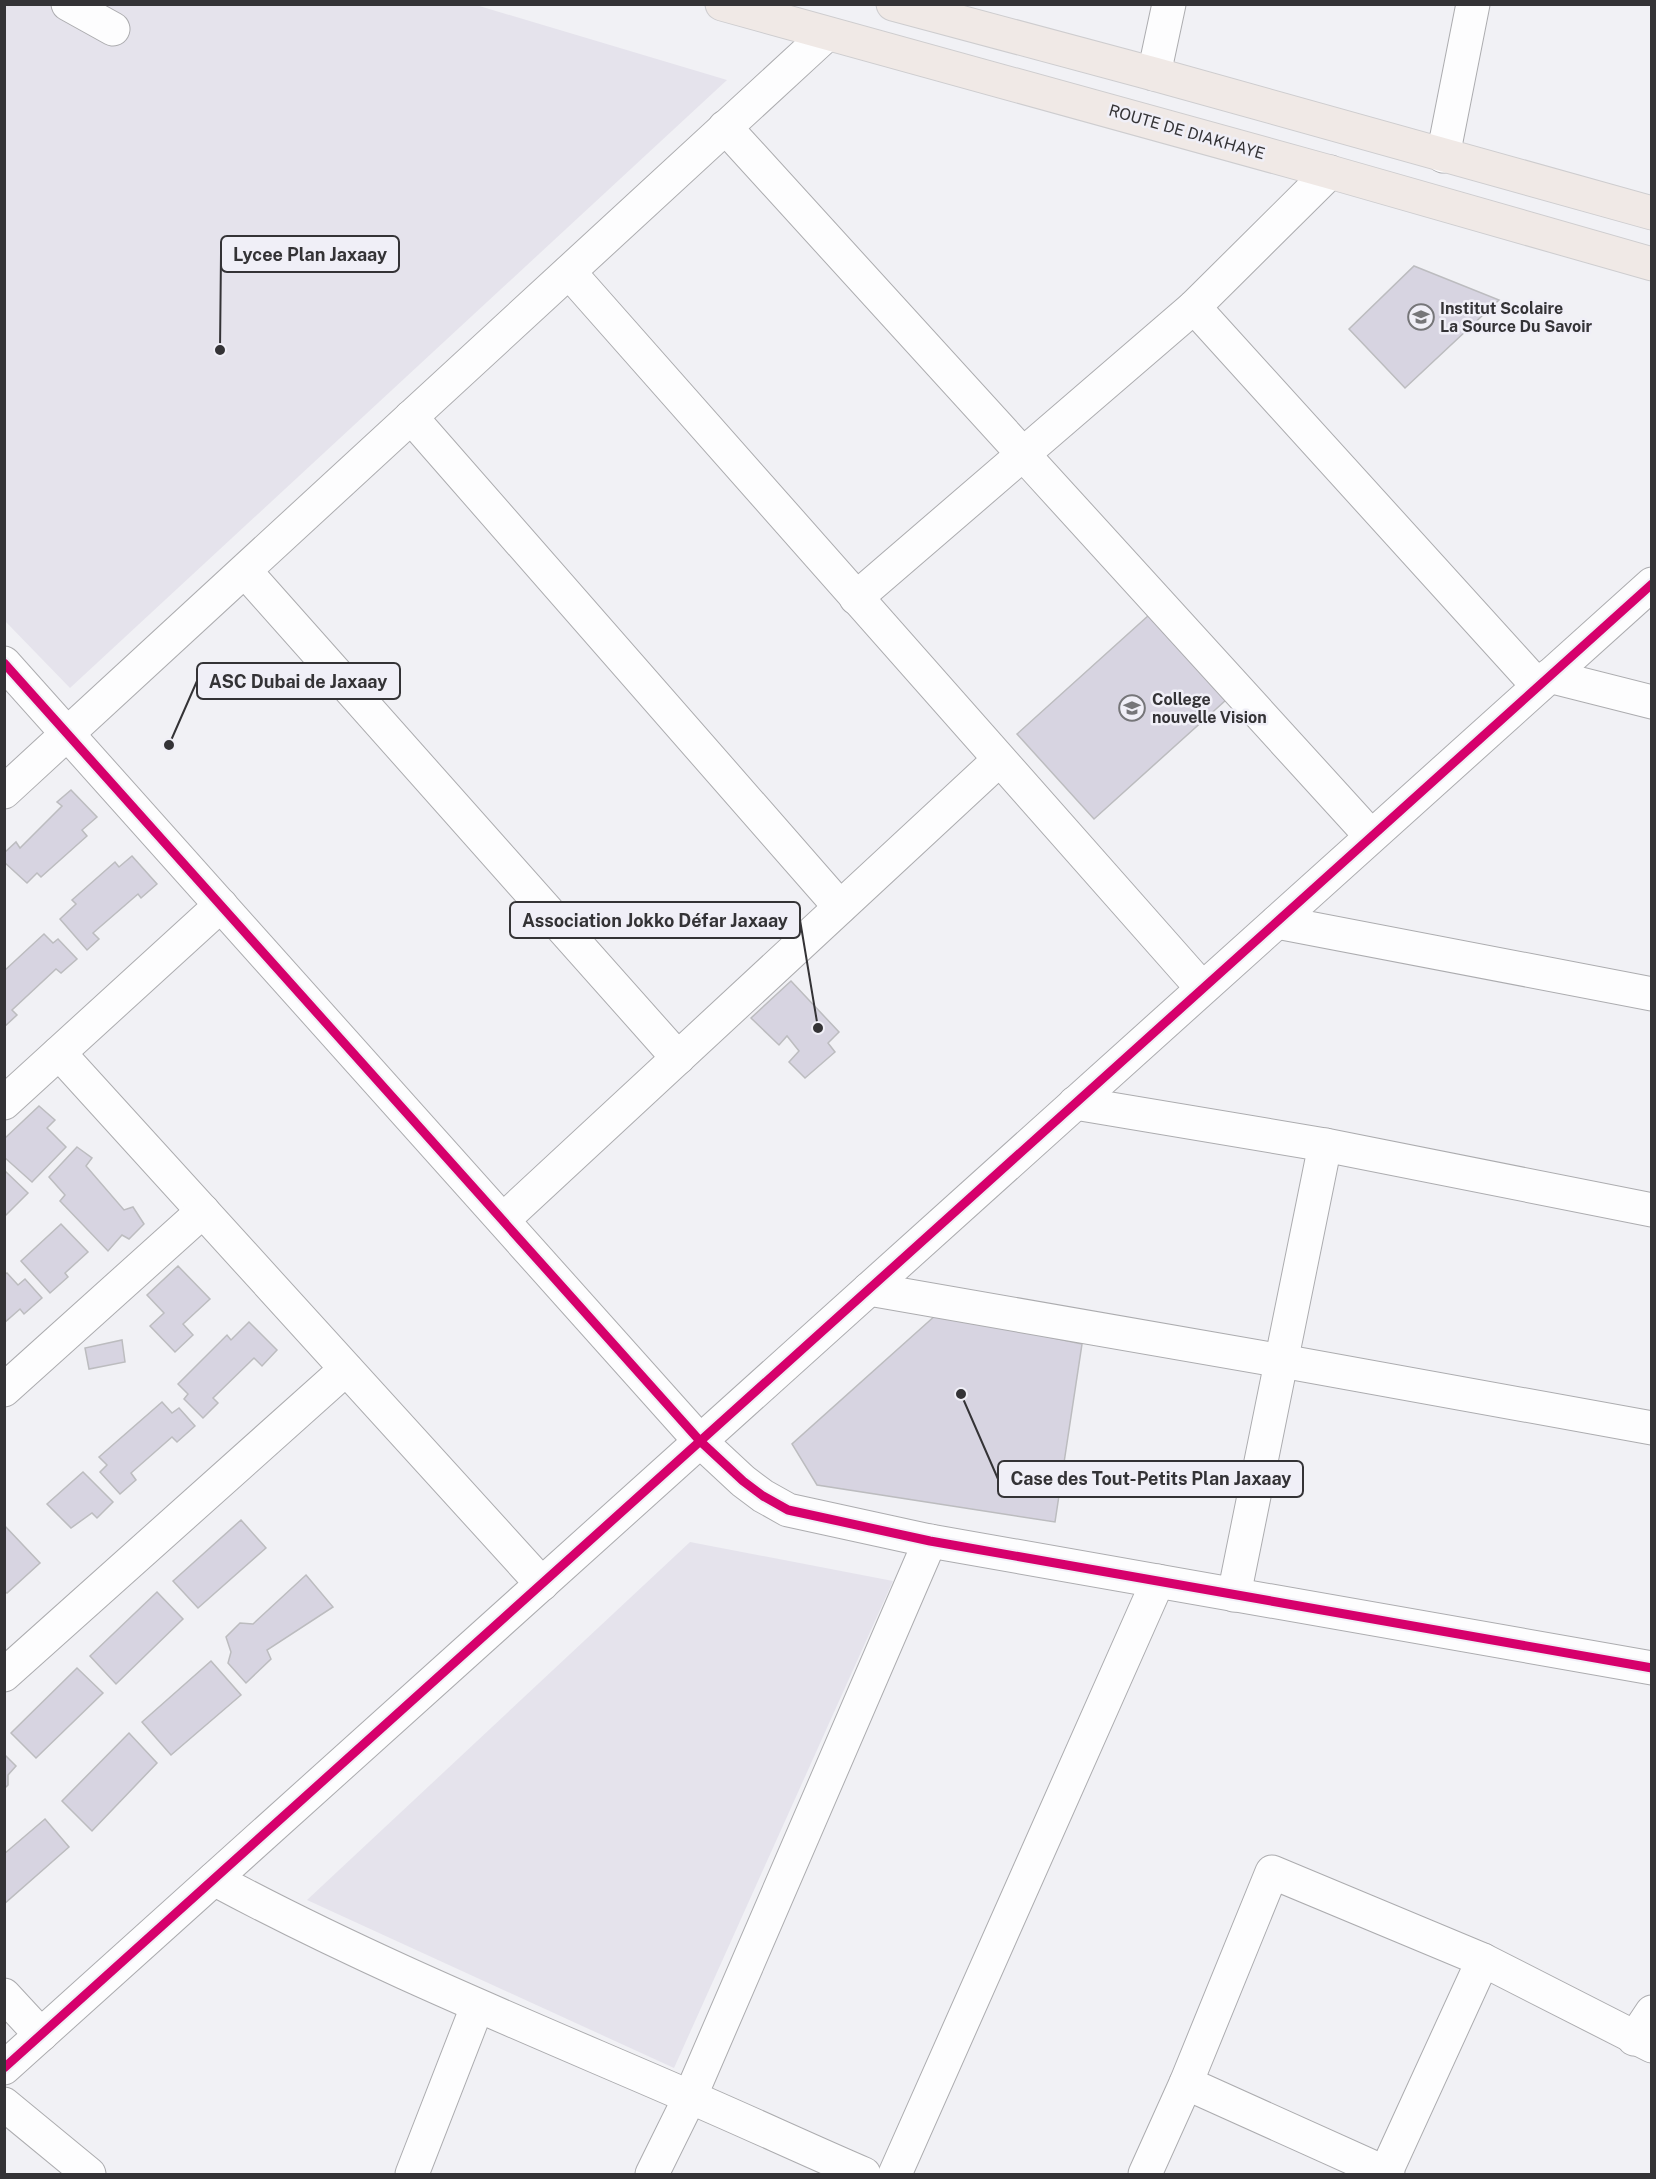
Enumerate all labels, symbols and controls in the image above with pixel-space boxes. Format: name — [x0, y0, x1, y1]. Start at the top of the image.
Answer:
street label: ROUTE DE DIAKHAYE — [1107, 101, 1267, 163]
callout: Lycee Plan Jaxaay — [221, 236, 399, 272]
text: Lycee Plan Jaxaay — [233, 244, 387, 265]
place label: Institut Scolaire La Source Du Savoir — [1440, 299, 1593, 336]
school or university icon: Institut Scolaire La Source Du Savoir — [1406, 302, 1436, 332]
callout: ASC Dubai de Jaxaay — [197, 663, 400, 699]
text: ASC Dubai de Jaxaay — [209, 671, 387, 692]
place label: College nouvelle Vision — [1152, 690, 1267, 727]
school or university icon: College nouvelle Vision — [1117, 693, 1147, 723]
callout: Association Jokko Défar Jaxaay — [510, 902, 800, 938]
text: Association Jokko Défar Jaxaay — [522, 910, 788, 931]
callout: Case des Tout-Petits Plan Jaxaay — [998, 1461, 1303, 1497]
text: Case des Tout-Petits Plan Jaxaay — [1010, 1468, 1292, 1489]

